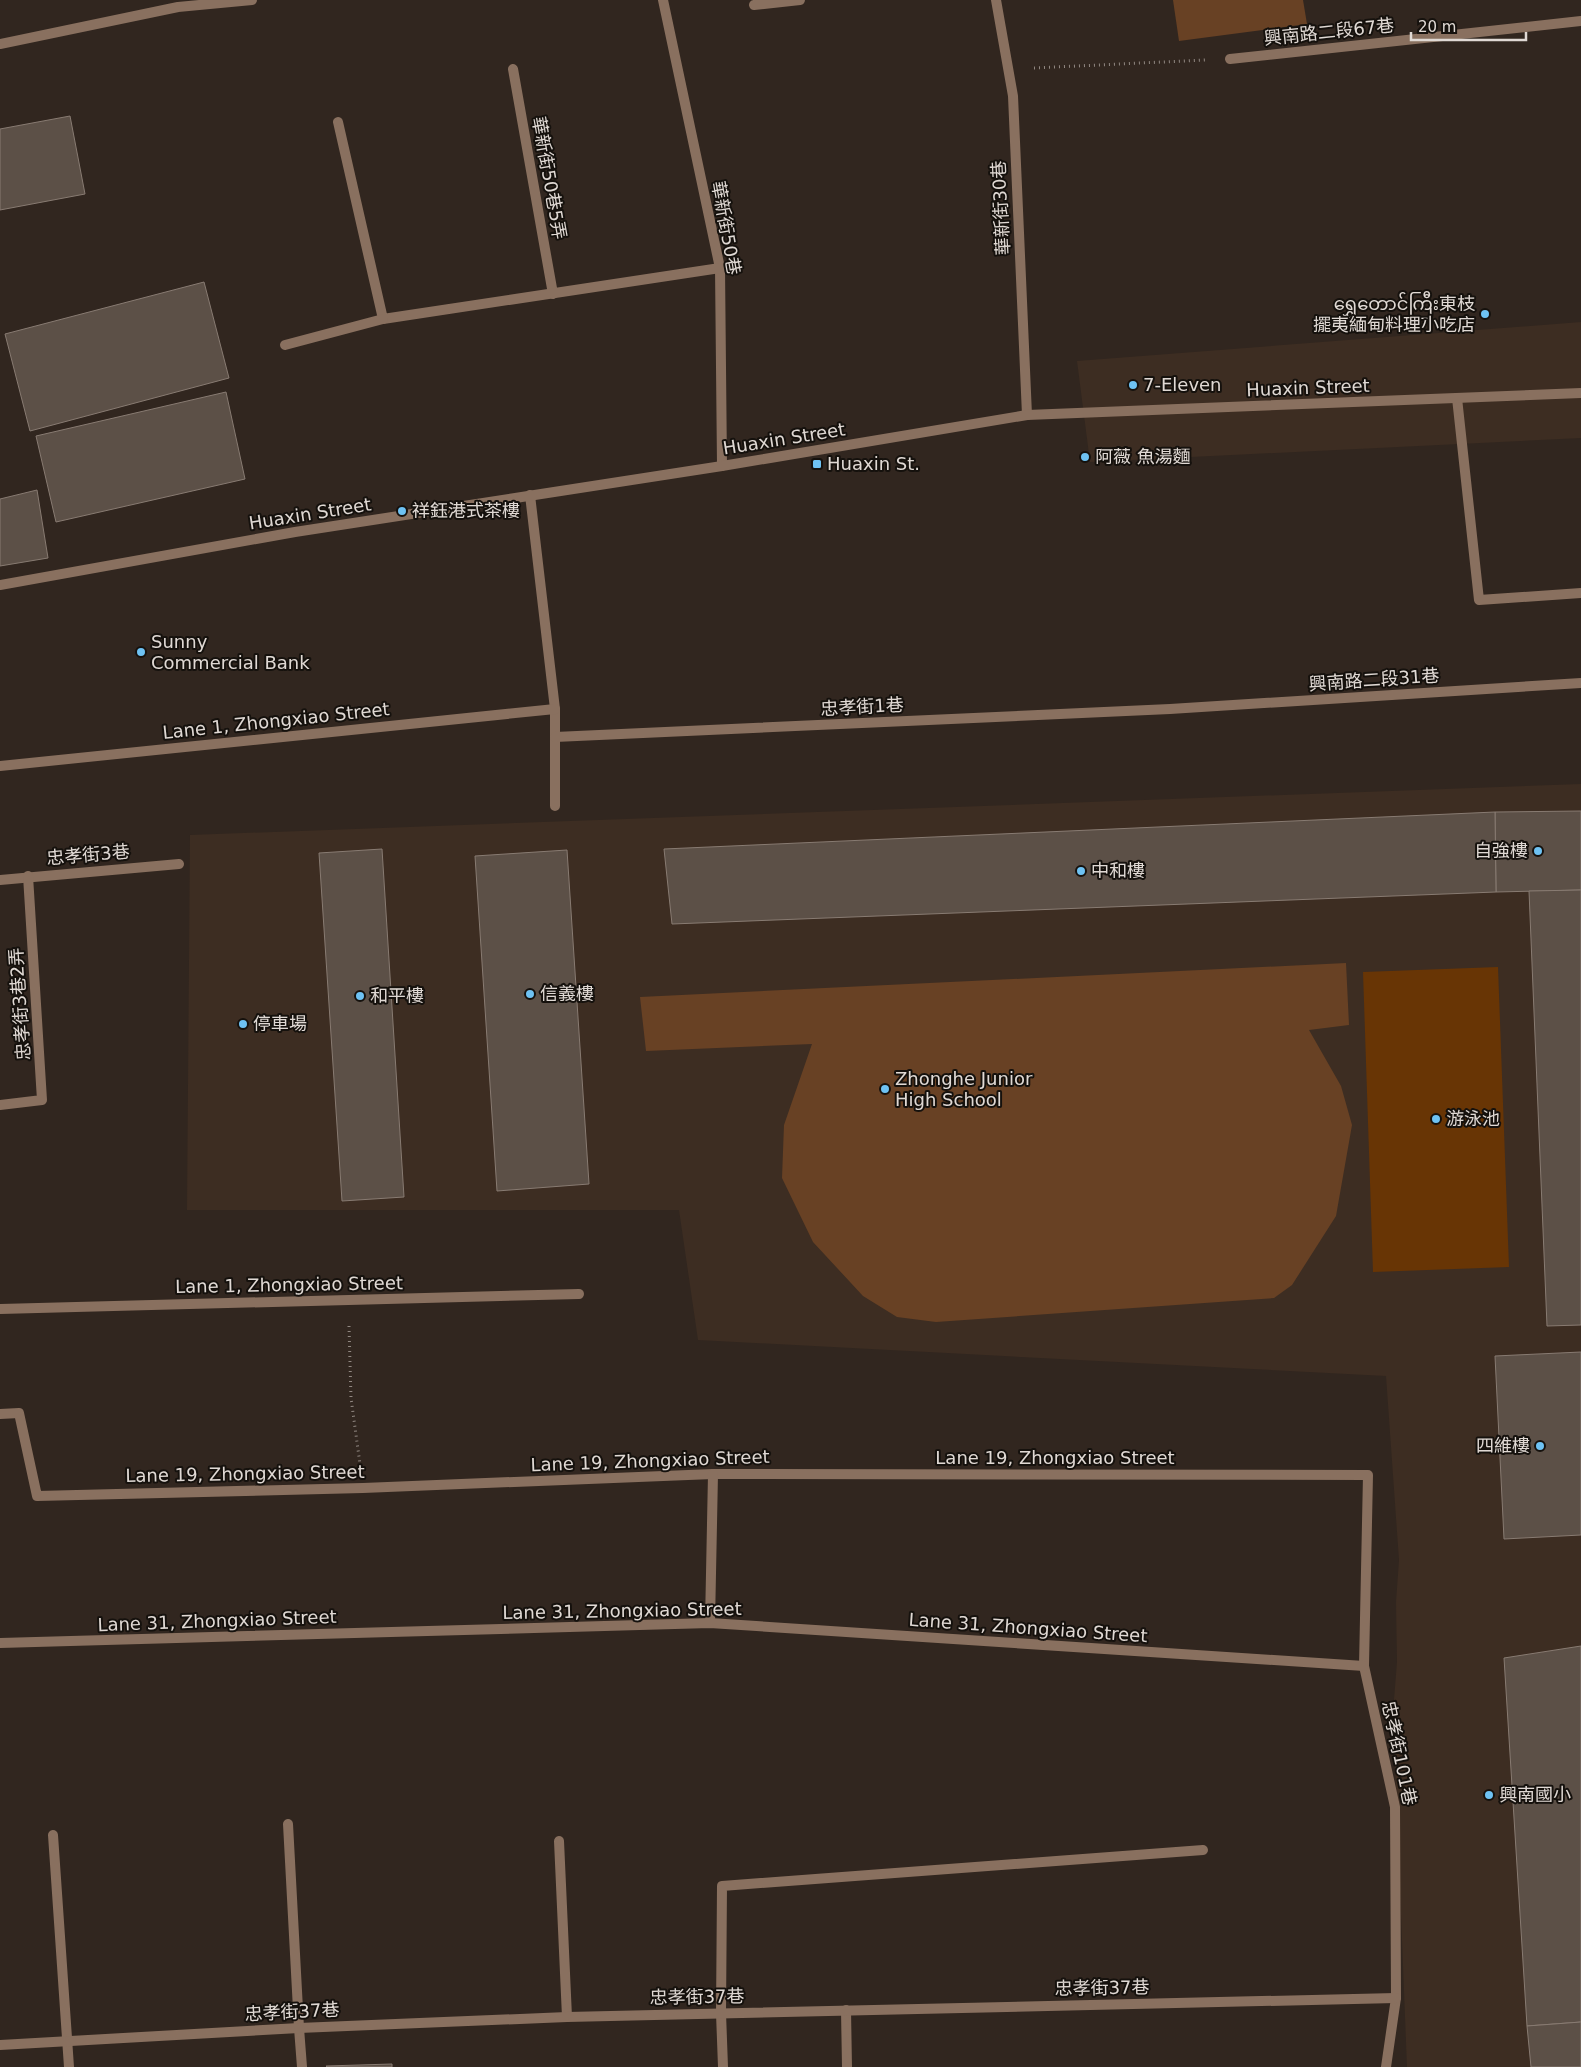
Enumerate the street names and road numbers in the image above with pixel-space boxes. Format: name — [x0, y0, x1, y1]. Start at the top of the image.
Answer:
street label: 興南路二段67巷 — [1263, 14, 1395, 49]
street label: 華新街50巷5弄 — [528, 115, 571, 241]
street label: 華新街30巷 — [988, 160, 1013, 256]
street label: 華新街50巷 — [708, 179, 745, 276]
street label: Huaxin Street — [1246, 375, 1370, 400]
street label: Huaxin Street — [721, 418, 847, 459]
street label: Huaxin Street — [247, 493, 373, 534]
street label: 興南路二段31巷 — [1308, 664, 1440, 695]
street label: 忠孝街1巷 — [820, 694, 904, 719]
street label: Lane 1, Zhongxiao Street — [162, 698, 390, 743]
street label: 忠孝街3巷 — [45, 840, 130, 869]
street label: 忠孝街3巷2弄 — [5, 947, 34, 1061]
street label: Lane 1, Zhongxiao Street — [175, 1272, 403, 1297]
street label: Lane 19, Zhongxiao Street — [530, 1446, 770, 1475]
street label: Lane 19, Zhongxiao Street — [935, 1447, 1175, 1468]
street label: Lane 19, Zhongxiao Street — [125, 1461, 365, 1486]
street label: Lane 31, Zhongxiao Street — [502, 1598, 742, 1623]
street label: Lane 31, Zhongxiao Street — [97, 1606, 337, 1635]
street label: Lane 31, Zhongxiao Street — [908, 1609, 1148, 1646]
street label: 忠孝街101巷 — [1378, 1699, 1421, 1807]
street label: 忠孝街37巷 — [1054, 1976, 1150, 1999]
street label: 忠孝街37巷 — [649, 1985, 745, 2008]
street label: 忠孝街37巷 — [244, 1999, 340, 2024]

